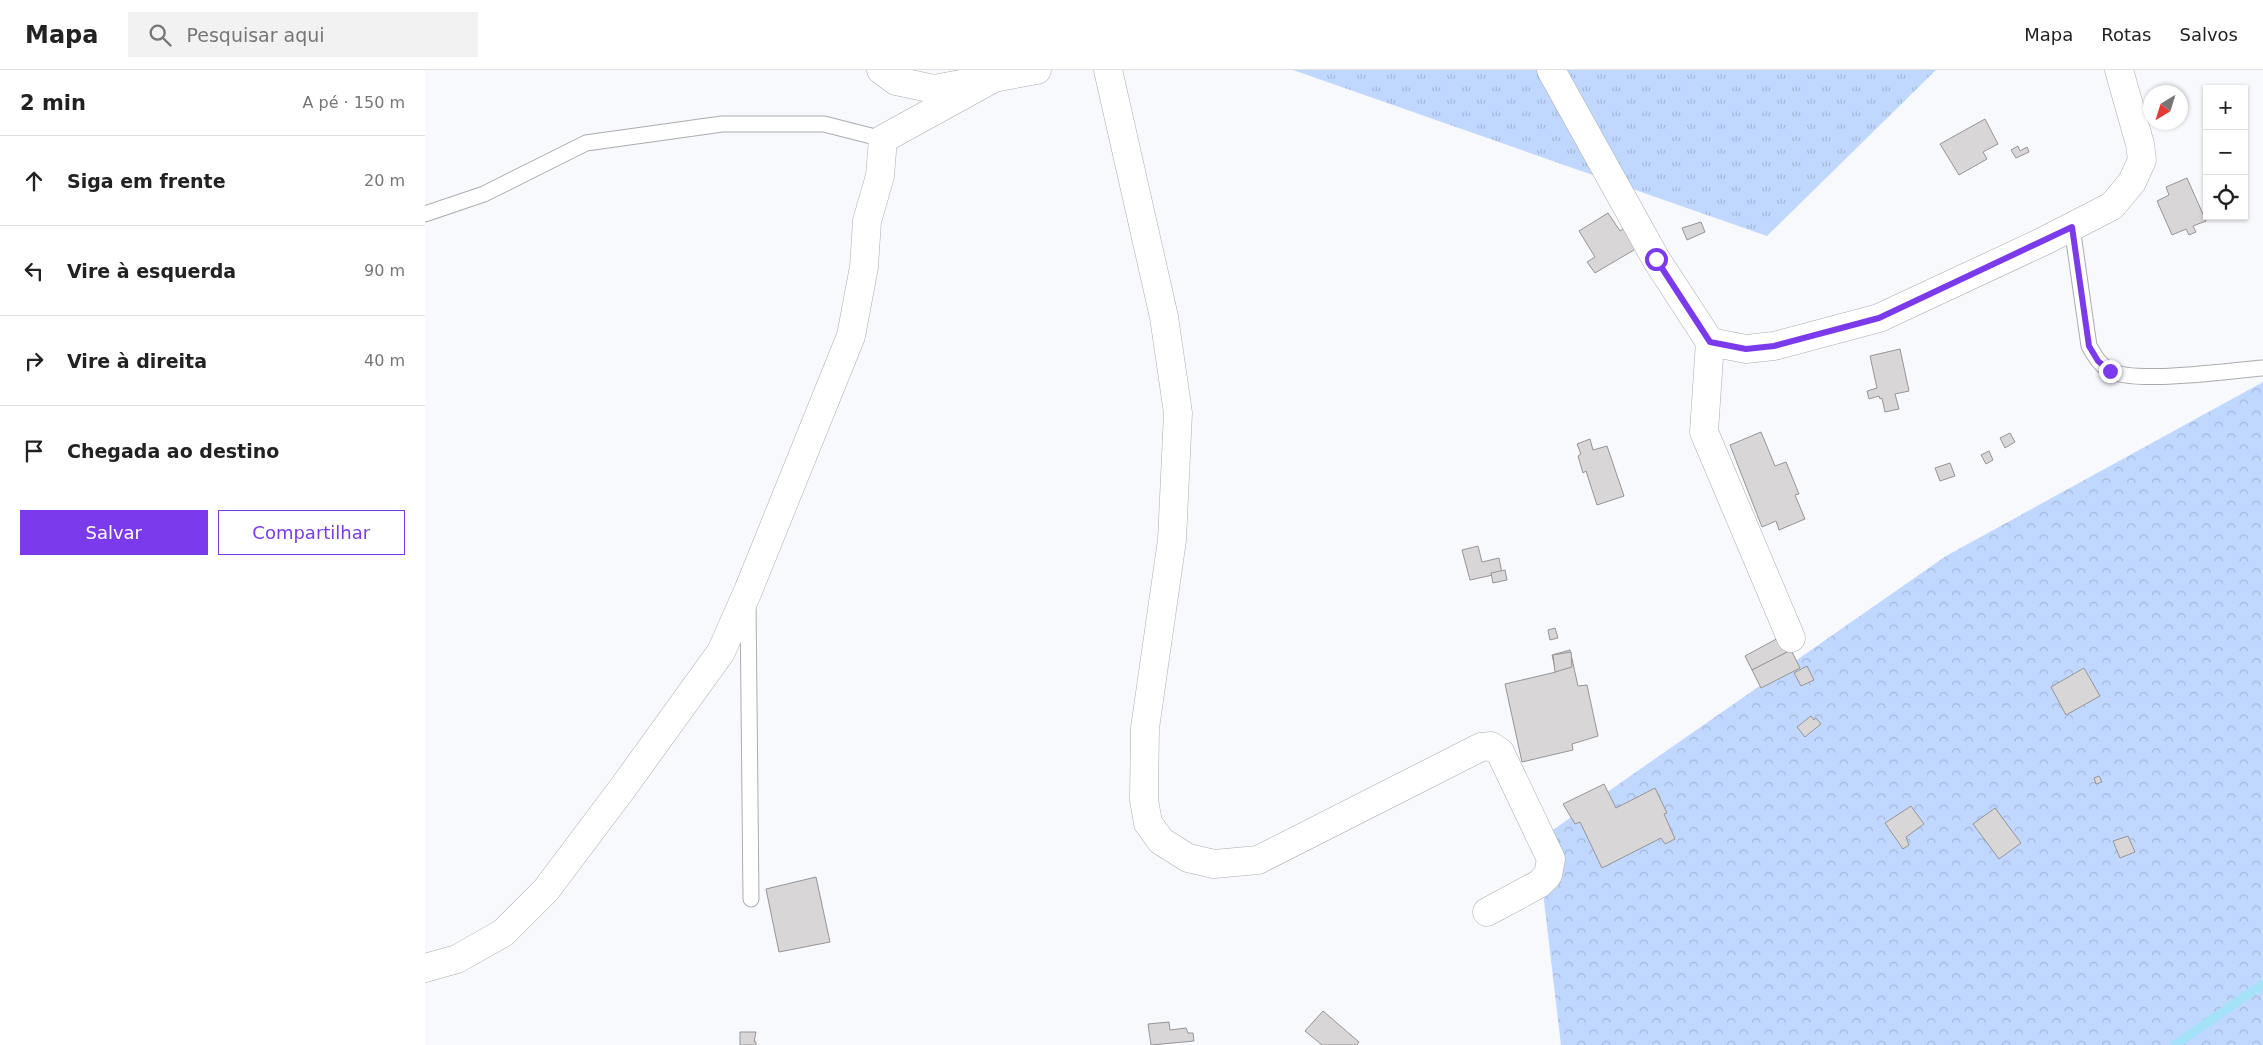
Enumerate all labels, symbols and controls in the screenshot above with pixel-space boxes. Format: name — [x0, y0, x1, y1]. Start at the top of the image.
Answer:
search box — [128, 12, 478, 57]
text: Mapa — [25, 21, 98, 49]
icon: search — [146, 21, 174, 49]
text: Pesquisar aqui — [186, 24, 325, 46]
text: Mapa — [2024, 24, 2073, 45]
text: Rotas — [2101, 24, 2152, 45]
text: Salvos — [2180, 24, 2238, 45]
north arrow — [2143, 85, 2188, 130]
map controls — [2203, 85, 2248, 220]
button: + — [2203, 85, 2248, 130]
text: 2 min — [20, 91, 86, 115]
text: A pé · 150 m — [303, 93, 405, 112]
button: − — [2203, 130, 2248, 175]
icon: ahead — [20, 167, 48, 195]
text: Siga em frente — [67, 170, 226, 192]
text: 20 m — [364, 171, 405, 190]
button: locate — [2203, 175, 2248, 220]
route start — [1645, 248, 1668, 271]
icon: left — [20, 257, 48, 285]
text: Vire à esquerda — [67, 260, 236, 282]
text: 90 m — [364, 261, 405, 280]
icon: right — [20, 347, 48, 375]
text: Vire à direita — [67, 350, 207, 372]
text: 40 m — [364, 351, 405, 370]
route end — [2099, 360, 2122, 383]
icon: arrive — [20, 437, 48, 465]
text: Chegada ao destino — [67, 440, 279, 462]
button: Salvar — [20, 510, 208, 555]
button: Compartilhar — [218, 510, 405, 555]

